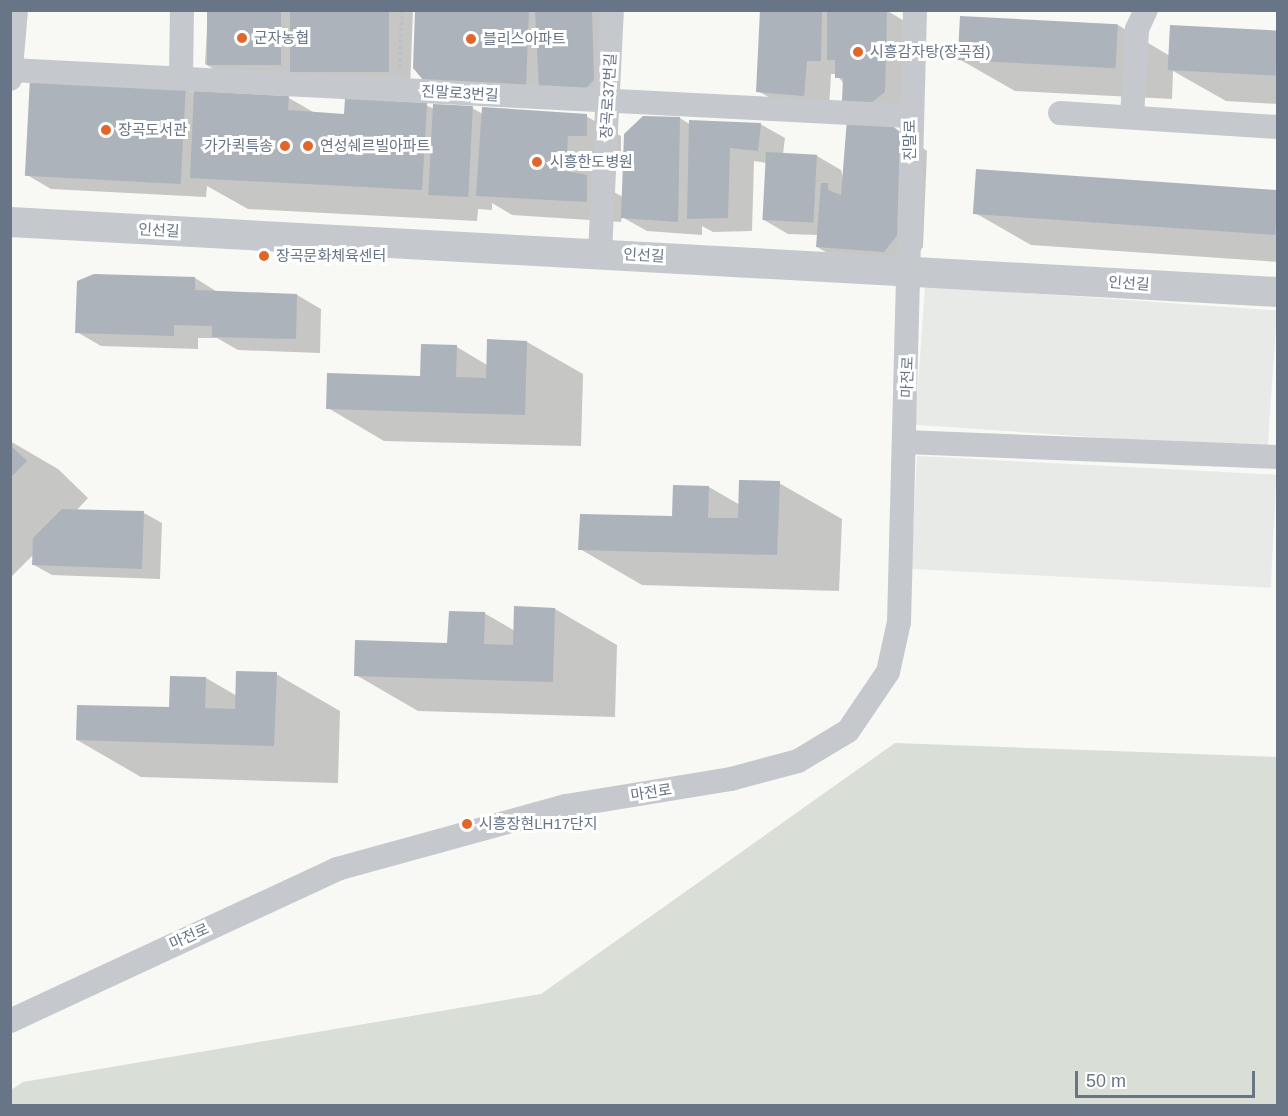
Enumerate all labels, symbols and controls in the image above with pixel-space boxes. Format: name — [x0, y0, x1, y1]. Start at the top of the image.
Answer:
place label: 군자농협 — [254, 29, 309, 47]
place label: 블리스아파트 — [483, 30, 566, 48]
marker: 군자농협 — [235, 31, 249, 45]
marker: 블리스아파트 — [464, 32, 478, 46]
place label: 시흥감자탕(장곡점) — [870, 43, 990, 61]
marker: 시흥감자탕(장곡점) — [851, 45, 865, 59]
street label: 장곡로37번길 — [597, 53, 619, 139]
street label: 진말로3번길 — [421, 82, 499, 104]
street label: 진말로 — [901, 119, 919, 161]
place label: 장곡도서관 — [118, 121, 187, 139]
marker: 장곡도서관 — [99, 123, 113, 137]
place label: 가가퀵특송 — [204, 137, 273, 155]
place label: 연성쉐르빌아파트 — [320, 137, 430, 155]
marker: 가가퀵특송 — [278, 139, 292, 153]
marker: 연성쉐르빌아파트 — [301, 139, 315, 153]
marker: 시흥한도병원 — [528, 153, 546, 171]
place label: 시흥한도병원 — [550, 153, 633, 171]
street label: 인선길 — [138, 220, 180, 240]
street label: 인선길 — [623, 245, 665, 265]
place label: 장곡문화체육센터 — [276, 247, 386, 265]
marker: 장곡문화체육센터 — [257, 249, 271, 263]
street label: 인선길 — [1108, 273, 1150, 293]
street label: 마전로 — [897, 356, 917, 398]
street label: 마전로 — [629, 780, 673, 804]
place label: 시흥장현LH17단지 — [479, 815, 598, 833]
marker: 시흥장현LH17단지 — [460, 817, 474, 831]
street label: 마전로 — [166, 919, 212, 953]
scale bar — [1078, 1059, 1258, 1097]
text: 50 m — [1086, 1071, 1126, 1091]

